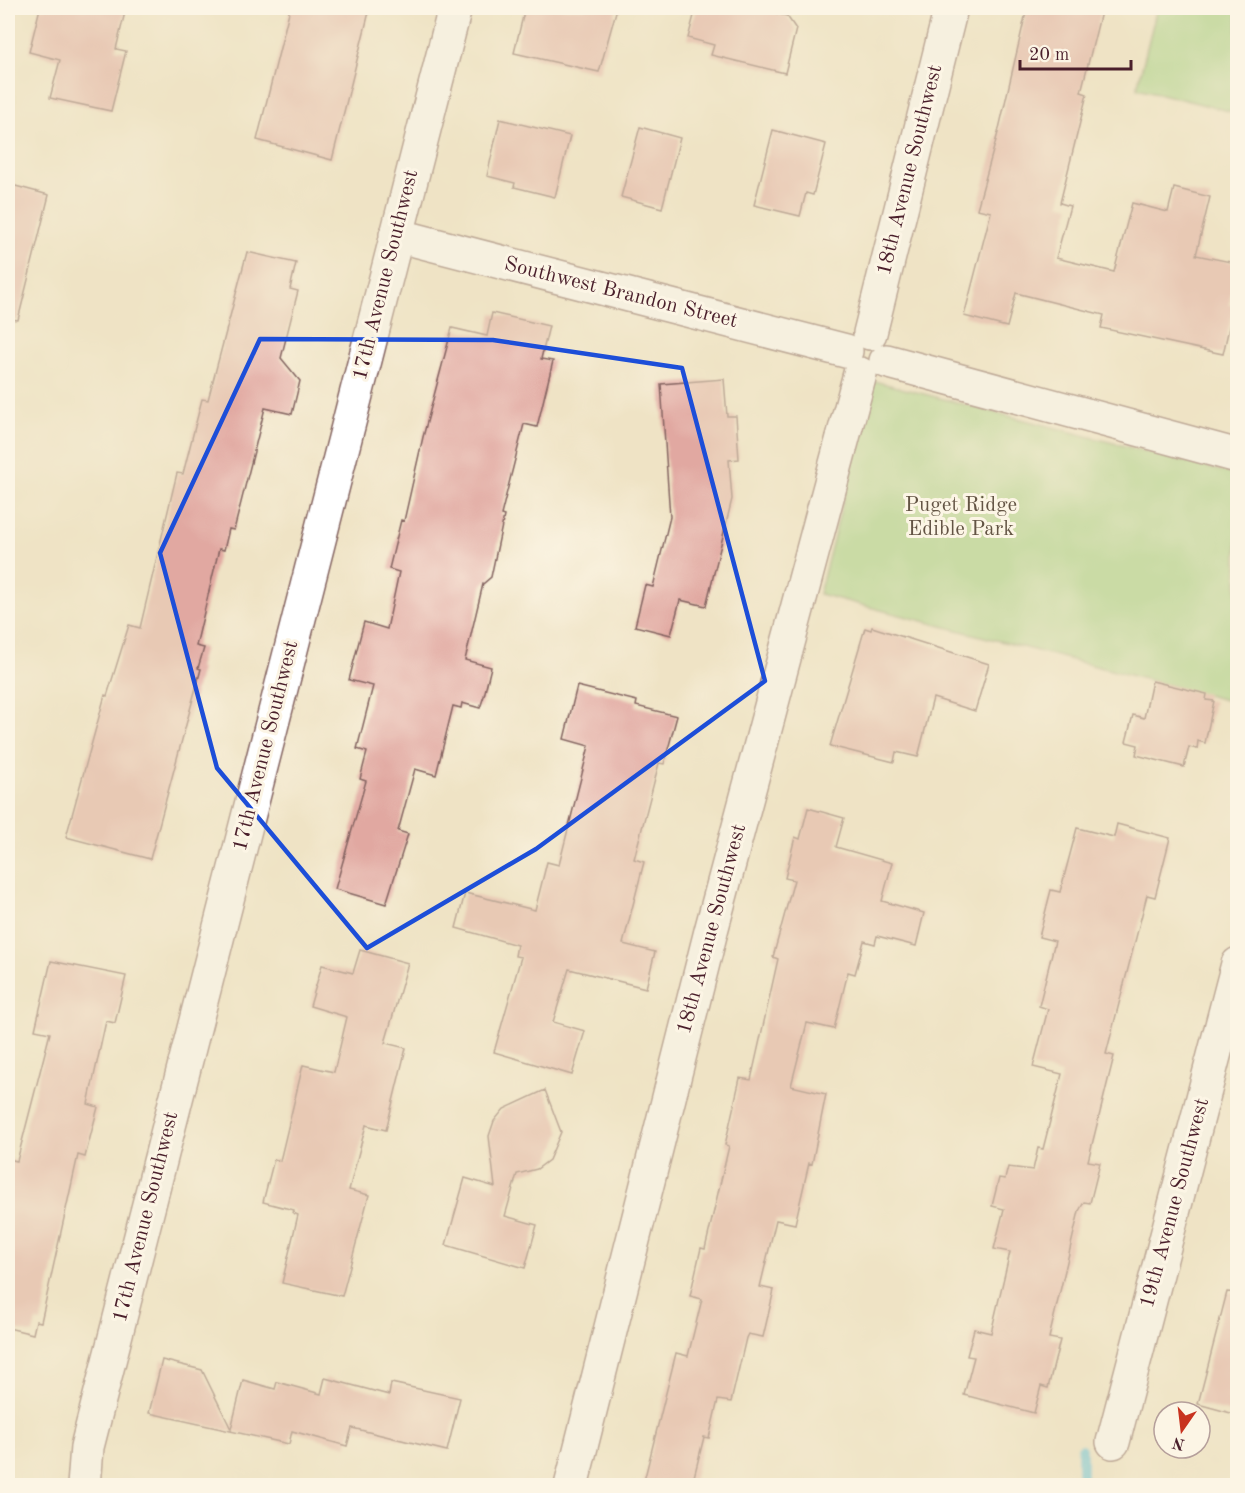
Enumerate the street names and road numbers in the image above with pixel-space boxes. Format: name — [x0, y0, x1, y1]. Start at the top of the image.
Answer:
street label: 18th Avenue Southwest — [874, 62, 946, 278]
street label: 17th Avenue Southwest — [350, 167, 422, 383]
street label: Southwest Brandon Street — [502, 254, 740, 332]
street label: 17th Avenue Southwest — [230, 638, 302, 854]
street label: 18th Avenue Southwest — [674, 822, 750, 1036]
street label: 19th Avenue Southwest — [1137, 1096, 1213, 1310]
street label: 17th Avenue Southwest — [110, 1109, 182, 1325]

